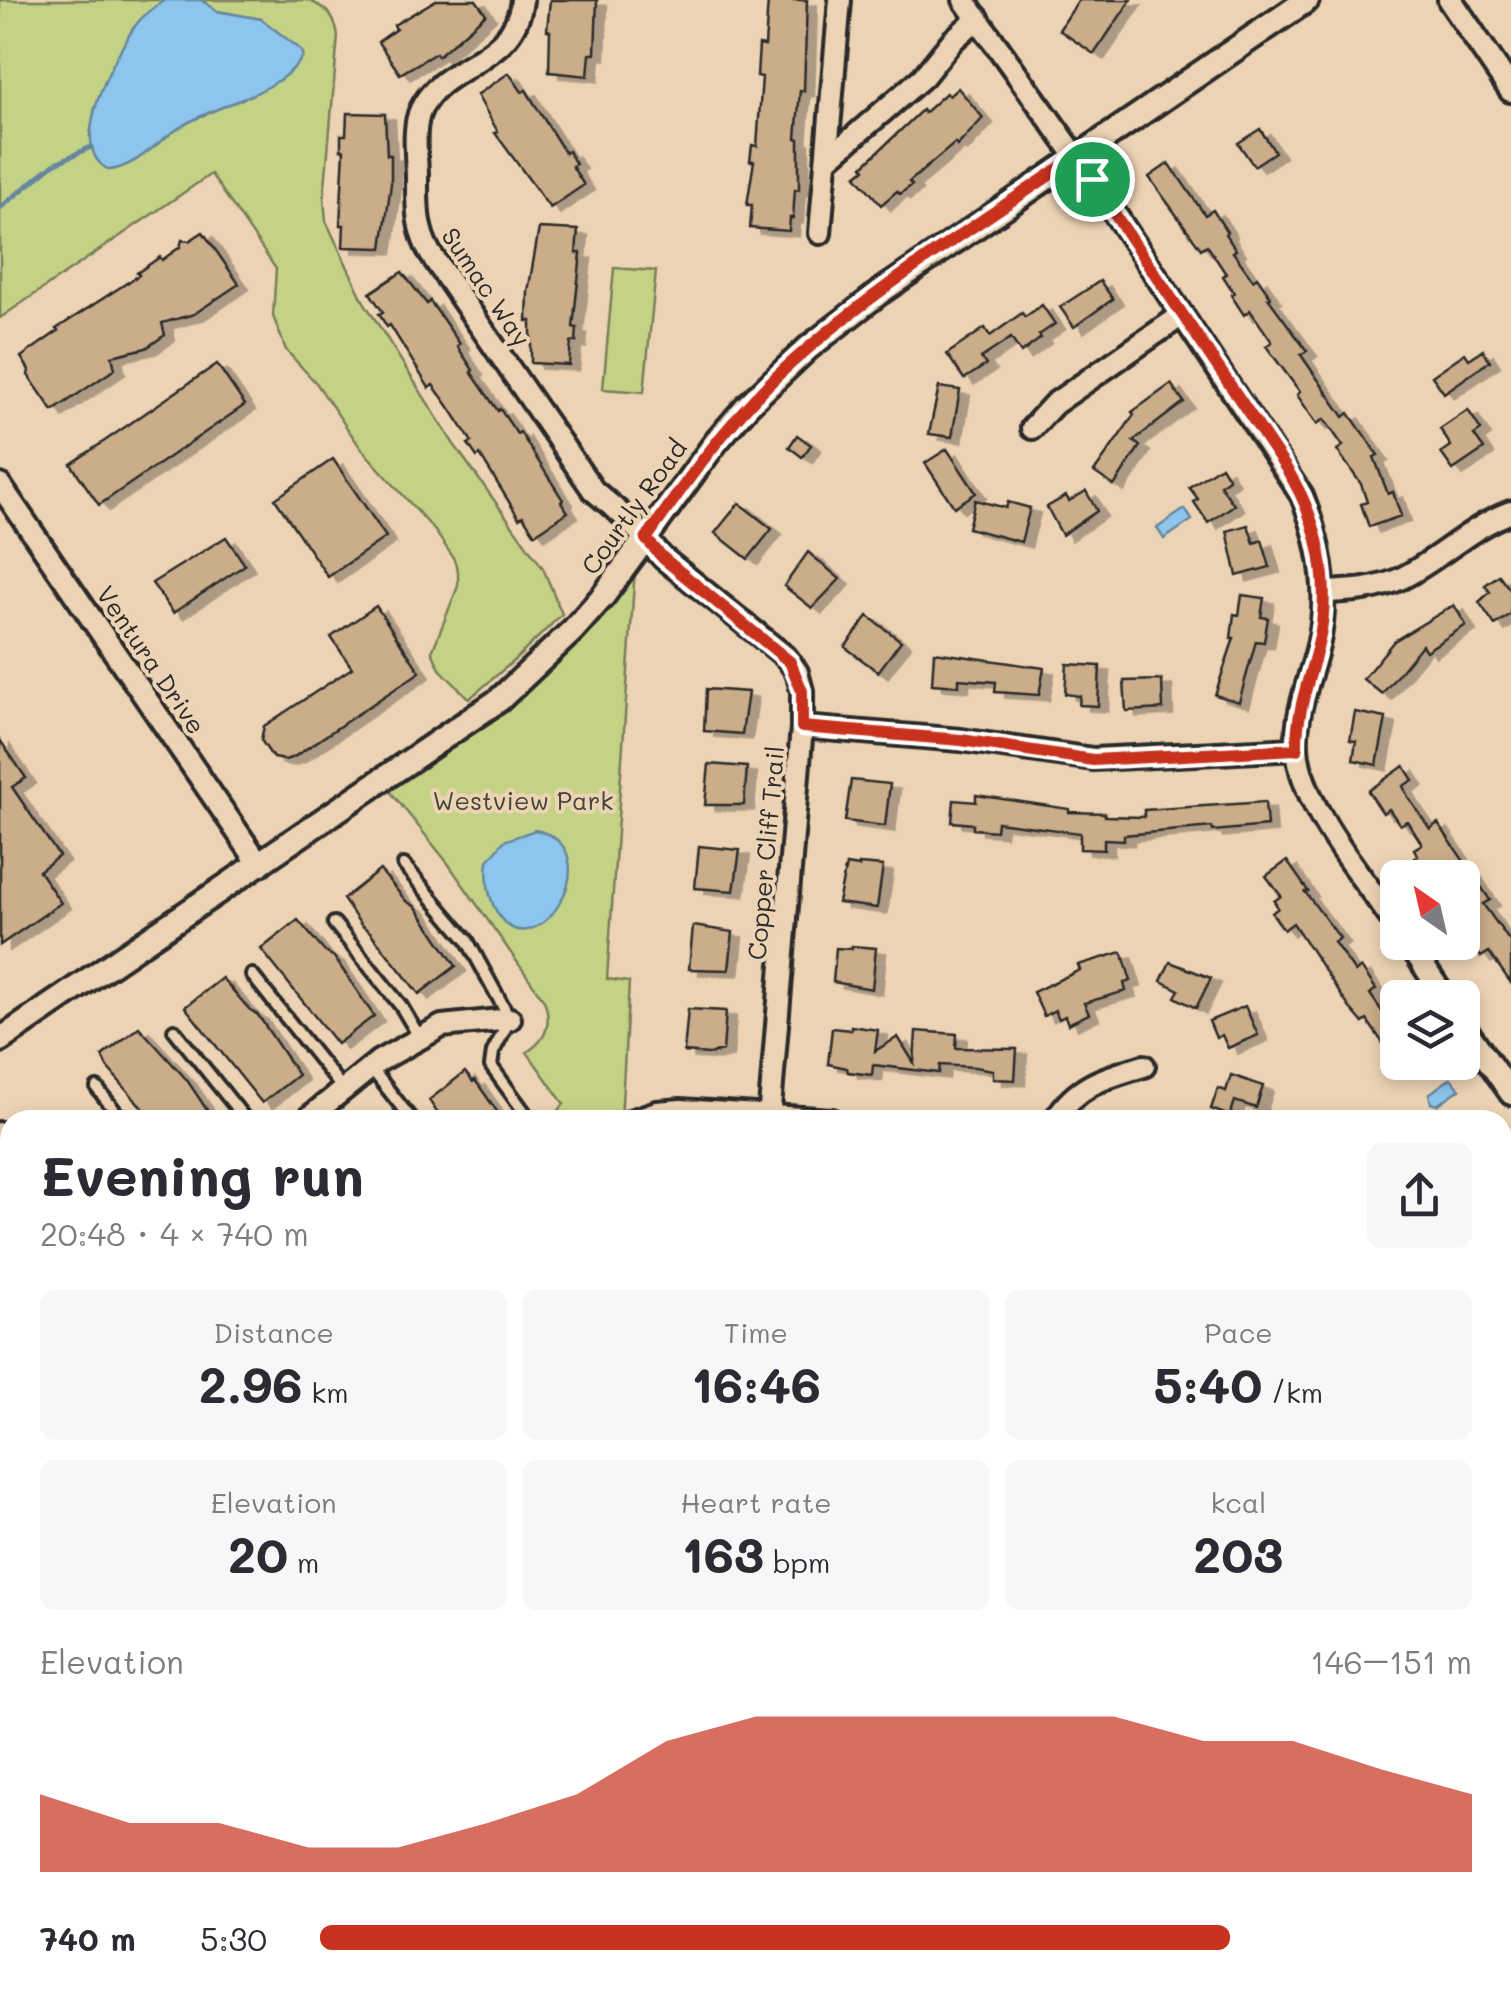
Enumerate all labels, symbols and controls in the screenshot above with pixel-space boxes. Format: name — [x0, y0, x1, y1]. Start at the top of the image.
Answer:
pin — [1050, 137, 1135, 222]
icon: arrive — [1065, 152, 1120, 207]
street label: Sumac Way — [435, 221, 538, 353]
street label: Courtly Road — [573, 432, 694, 581]
street label: Ventura Drive — [90, 579, 213, 740]
street label: Copper Cliff Trail — [740, 745, 790, 961]
park label: Westview Park — [432, 784, 614, 816]
north arrow — [1380, 860, 1480, 960]
map controls — [1380, 860, 1480, 1080]
button: layers — [1380, 980, 1480, 1080]
text: Evening run — [40, 1138, 364, 1210]
button: share — [1367, 1143, 1472, 1248]
text: 20:48 · 4 × 740 m — [40, 1212, 309, 1254]
text: Distance — [213, 1314, 334, 1350]
text: Time — [724, 1314, 788, 1350]
text: Pace — [1204, 1314, 1273, 1350]
text: 2.96 — [199, 1350, 302, 1416]
text: 16:46 — [691, 1350, 821, 1416]
text: 5:40 — [1153, 1350, 1262, 1416]
text: km — [302, 1374, 349, 1410]
text: /km — [1262, 1374, 1323, 1410]
text: Elevation — [211, 1484, 337, 1520]
text: Heart rate — [680, 1484, 832, 1520]
text: kcal — [1210, 1484, 1266, 1520]
text: 20 — [228, 1520, 288, 1586]
text: 163 — [682, 1520, 764, 1586]
text: 203 — [1193, 1520, 1283, 1586]
text: m — [288, 1544, 319, 1580]
text: bpm — [764, 1544, 830, 1580]
text: Elevation — [40, 1640, 184, 1682]
text: 146–151 m — [1310, 1640, 1472, 1682]
text: 740 m — [40, 1917, 136, 1959]
text: 5:30 — [200, 1917, 267, 1959]

